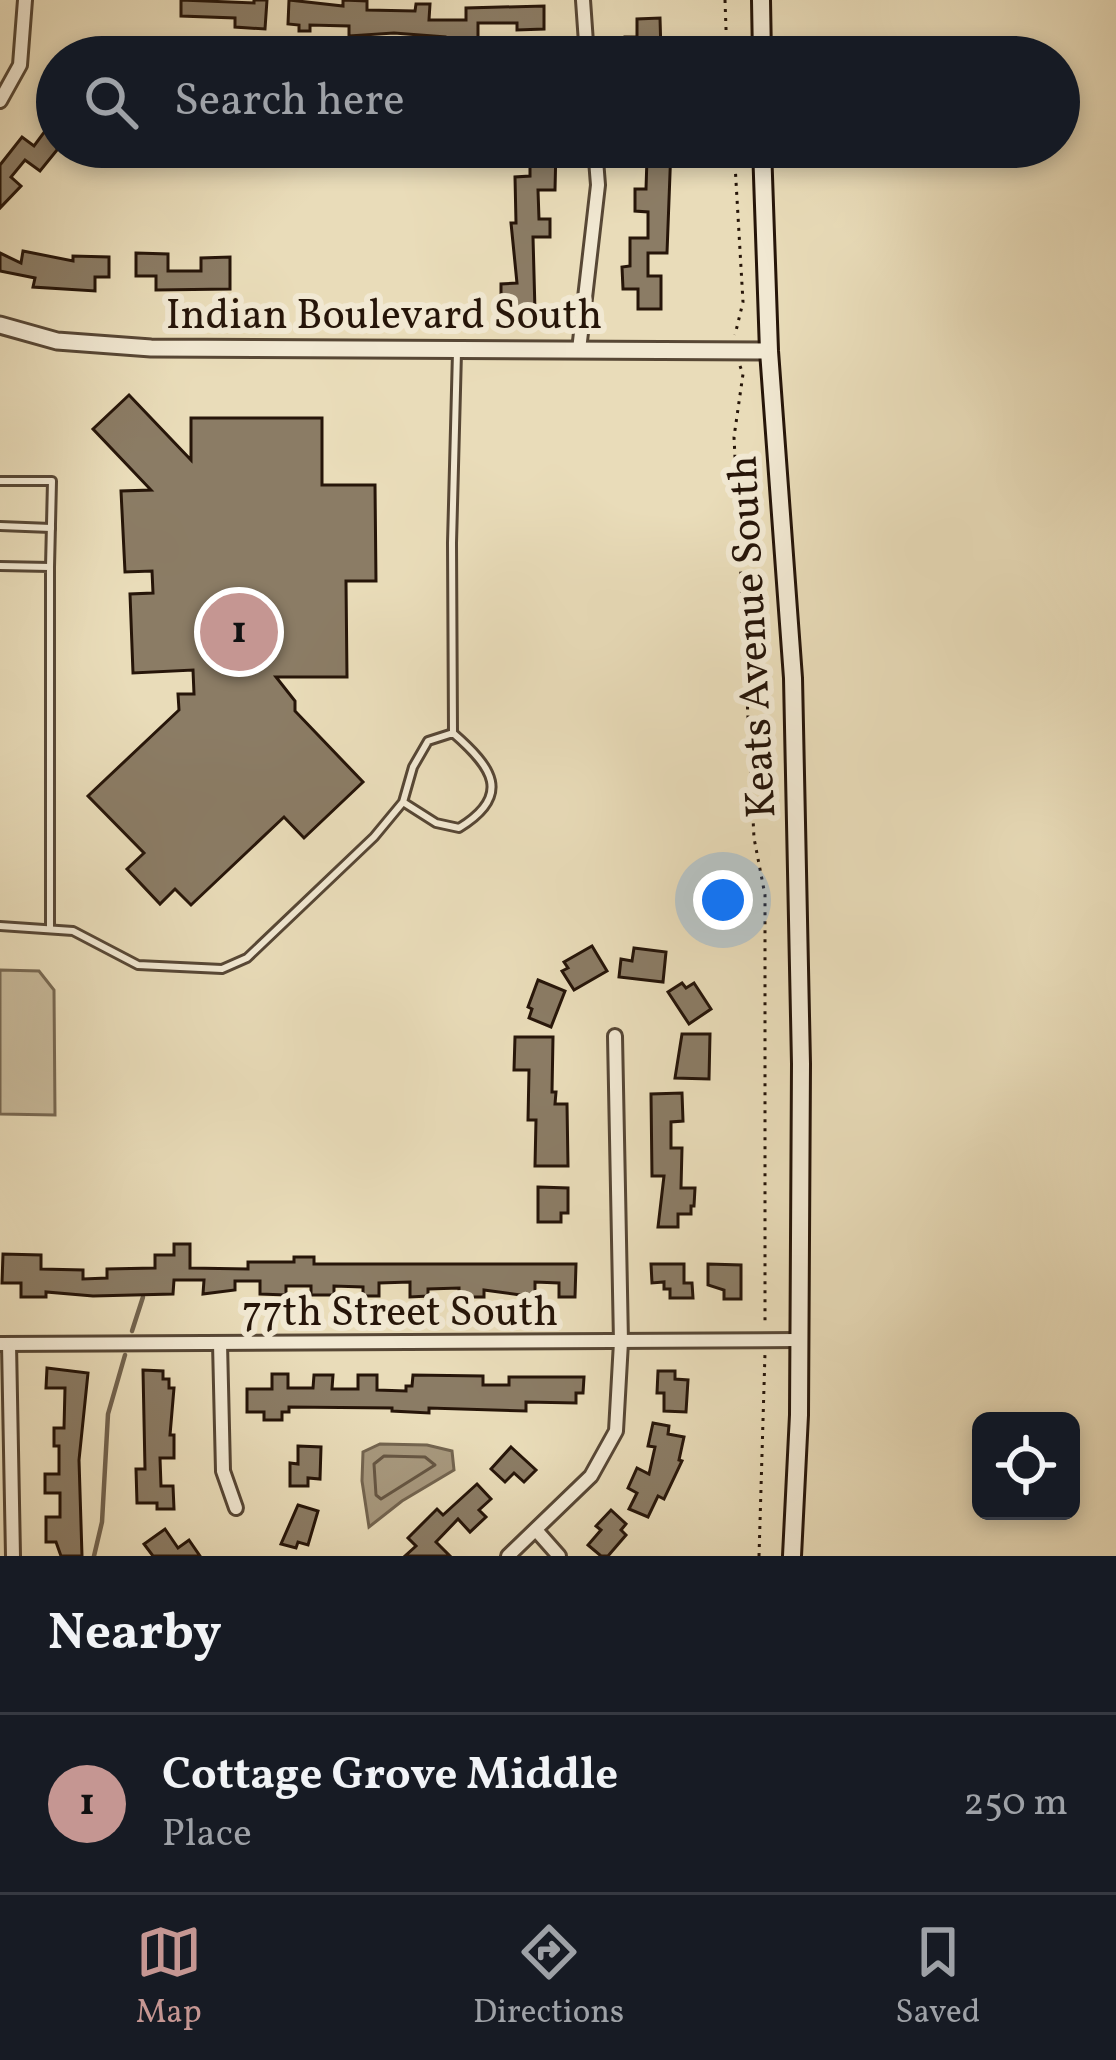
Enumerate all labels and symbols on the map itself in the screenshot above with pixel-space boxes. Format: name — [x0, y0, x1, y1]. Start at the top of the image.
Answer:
street label: Indian Boulevard South — [166, 288, 602, 347]
street label: Keats Avenue South — [716, 454, 793, 820]
pin: 1 — [200, 587, 278, 677]
your location — [693, 870, 753, 930]
street label: 77th Street South — [242, 1285, 558, 1344]

